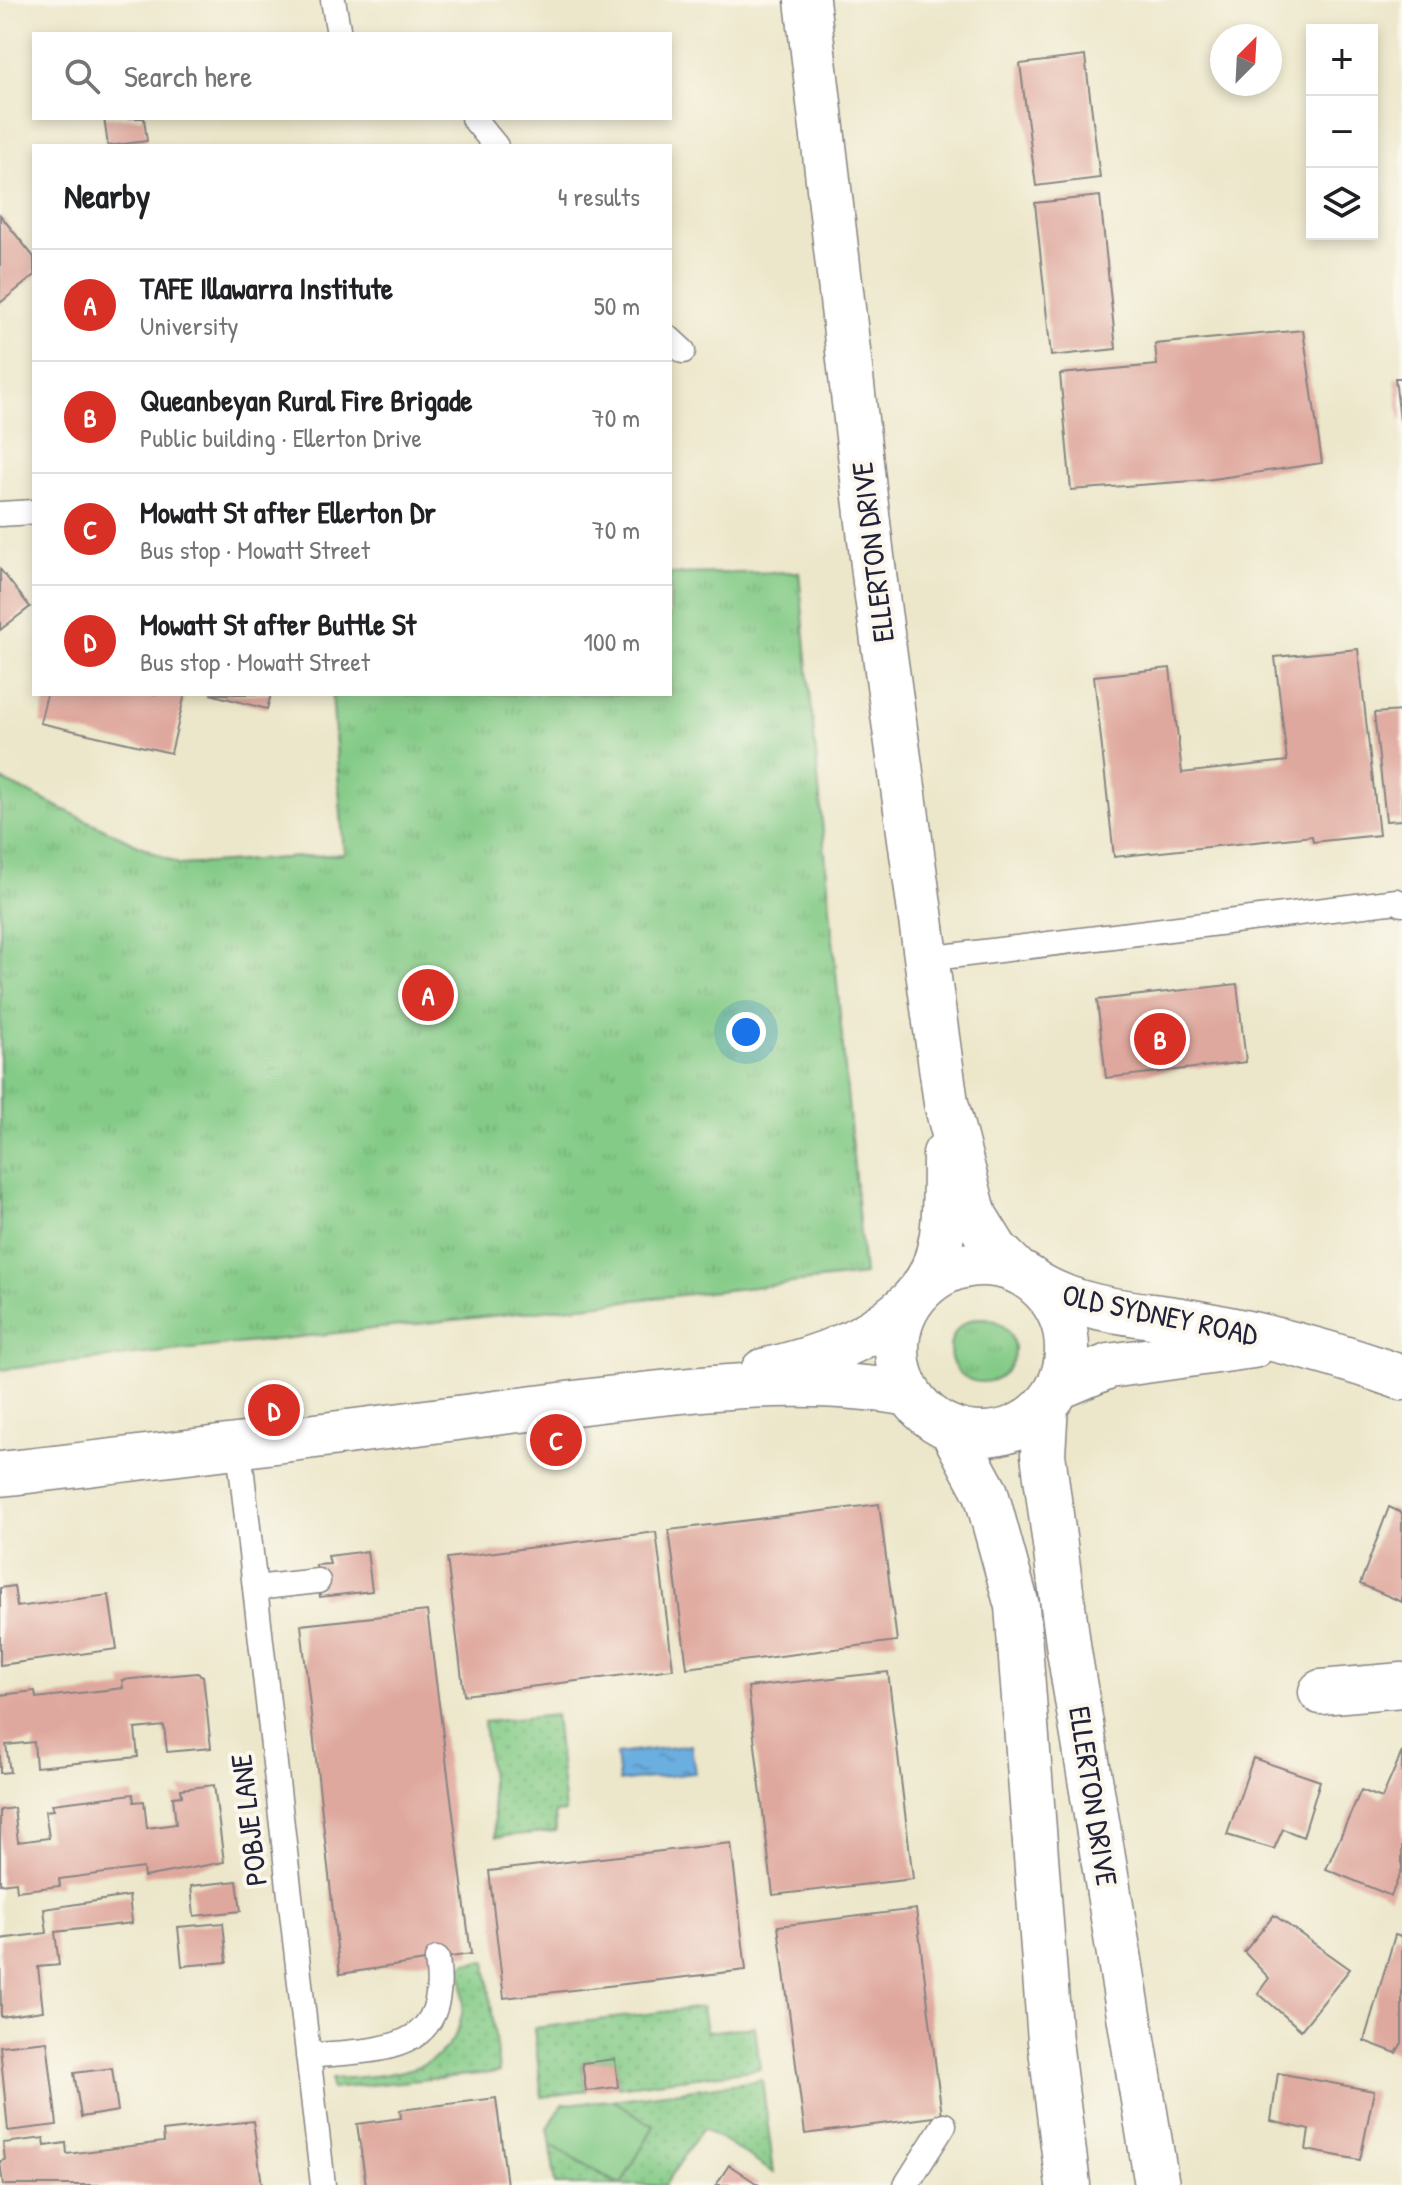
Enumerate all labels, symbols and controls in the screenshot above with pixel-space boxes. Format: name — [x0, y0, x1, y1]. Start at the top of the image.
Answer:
north arrow — [1210, 24, 1282, 96]
map controls — [1306, 24, 1378, 240]
button: + — [1306, 24, 1378, 96]
search box — [32, 32, 672, 120]
icon: search — [60, 54, 104, 98]
text: Search here — [124, 56, 252, 96]
button: − — [1306, 96, 1378, 168]
button: layers — [1306, 168, 1378, 240]
text: Nearby — [64, 173, 150, 219]
text: 4 results — [558, 179, 640, 214]
text: TAFE Illawarra Institute — [140, 268, 393, 308]
text: A — [84, 288, 96, 323]
text: 50 m — [594, 288, 640, 323]
text: University — [140, 308, 238, 343]
text: Queanbeyan Rural Fire Brigade — [140, 380, 473, 420]
text: B — [83, 400, 97, 435]
text: 70 m — [592, 400, 640, 435]
text: Public building · Ellerton Drive — [140, 420, 422, 455]
street label: ELLERTON DRIVE — [841, 460, 903, 644]
text: Mowatt St after Ellerton Dr — [140, 492, 436, 532]
text: C — [83, 512, 97, 547]
text: 70 m — [592, 512, 640, 547]
text: Bus stop · Mowatt Street — [140, 532, 370, 567]
text: Mowatt St after Buttle St — [140, 604, 416, 644]
text: D — [84, 624, 96, 659]
text: 100 m — [584, 624, 640, 659]
text: Bus stop · Mowatt Street — [140, 644, 370, 679]
pin: A — [402, 965, 454, 1025]
pin: B — [1134, 1009, 1186, 1069]
your location — [726, 1012, 766, 1052]
street label: OLD SYDNEY ROAD — [1059, 1274, 1262, 1354]
pin: D — [248, 1380, 300, 1440]
pin: C — [530, 1410, 582, 1470]
street label: ELLERTON DRIVE — [1060, 1703, 1128, 1888]
street label: POBJE LANE — [220, 1752, 276, 1888]

